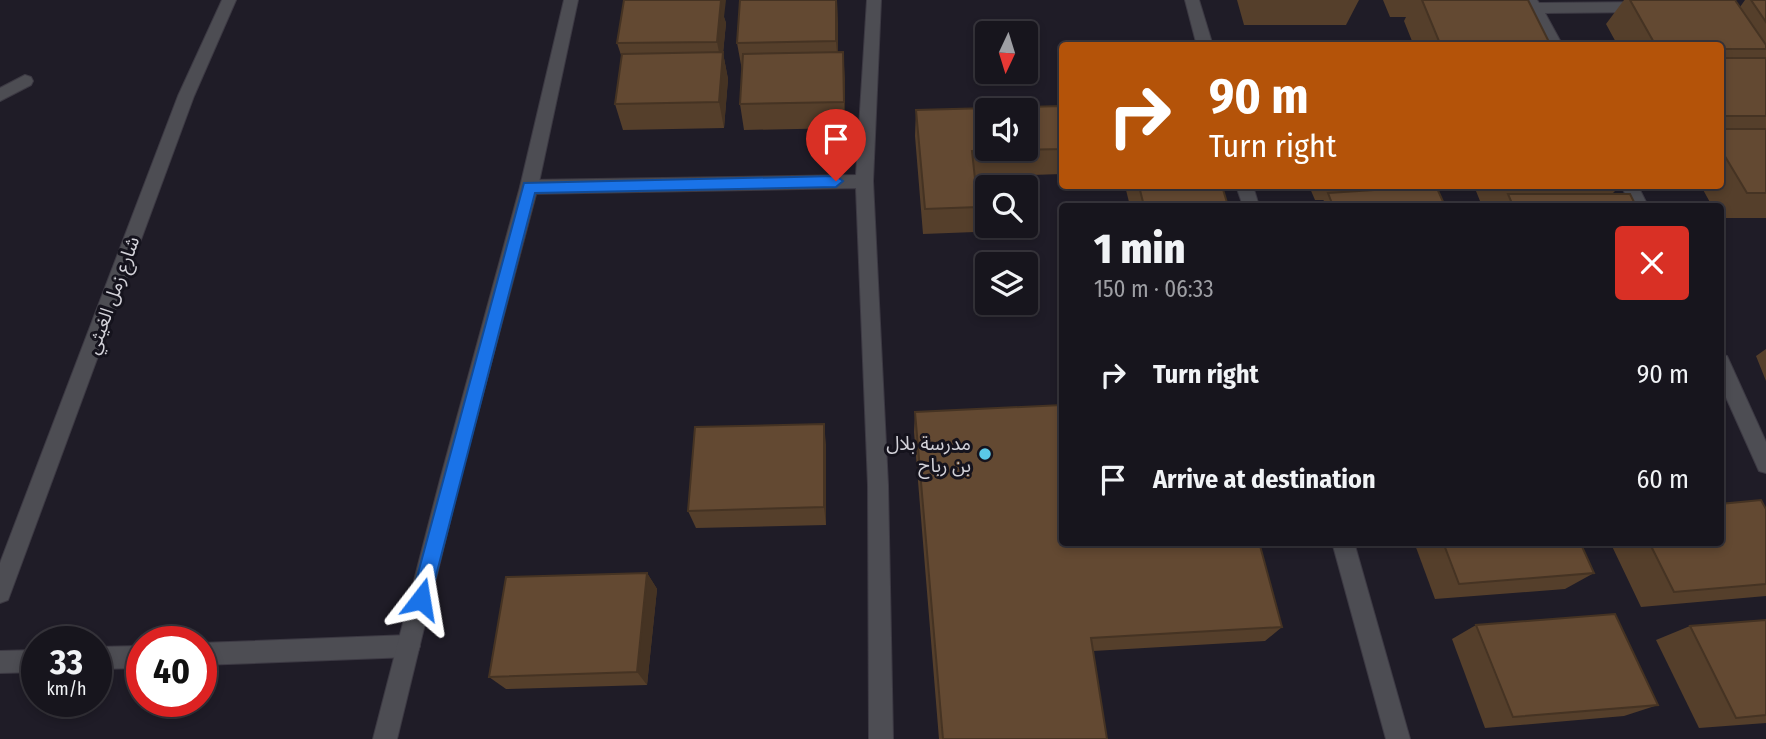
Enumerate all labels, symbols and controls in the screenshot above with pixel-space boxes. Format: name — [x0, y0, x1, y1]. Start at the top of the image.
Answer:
north arrow — [975, 21, 1038, 84]
map controls — [975, 21, 1038, 315]
text: 90 m — [1209, 67, 1309, 126]
icon: right — [1094, 70, 1185, 161]
button: sound — [975, 98, 1038, 161]
pin — [806, 109, 866, 181]
icon: arrive — [817, 120, 855, 158]
text: Turn right — [1209, 127, 1336, 165]
button: search — [975, 175, 1038, 238]
text: 1 min — [1094, 224, 1185, 274]
button: close — [1615, 226, 1689, 300]
street label: شارع زمل الغيثي — [81, 233, 148, 358]
button: layers — [975, 252, 1038, 315]
text: 150 m · 06:33 — [1094, 275, 1214, 303]
icon: right — [1094, 356, 1132, 394]
text: Turn right — [1153, 359, 1259, 390]
text: 90 m — [1637, 359, 1689, 390]
place label: مدرسة بلال بن رباح — [886, 432, 971, 479]
marker: مدرسة بلال بن رباح — [977, 446, 993, 462]
icon: arrive — [1094, 461, 1132, 499]
text: Arrive at destination — [1153, 464, 1376, 495]
text: 60 m — [1636, 464, 1689, 495]
position arrow — [384, 562, 458, 636]
speed limit sign: 40 — [126, 626, 217, 717]
text: 33 — [50, 641, 83, 683]
text: km/h — [46, 678, 87, 700]

